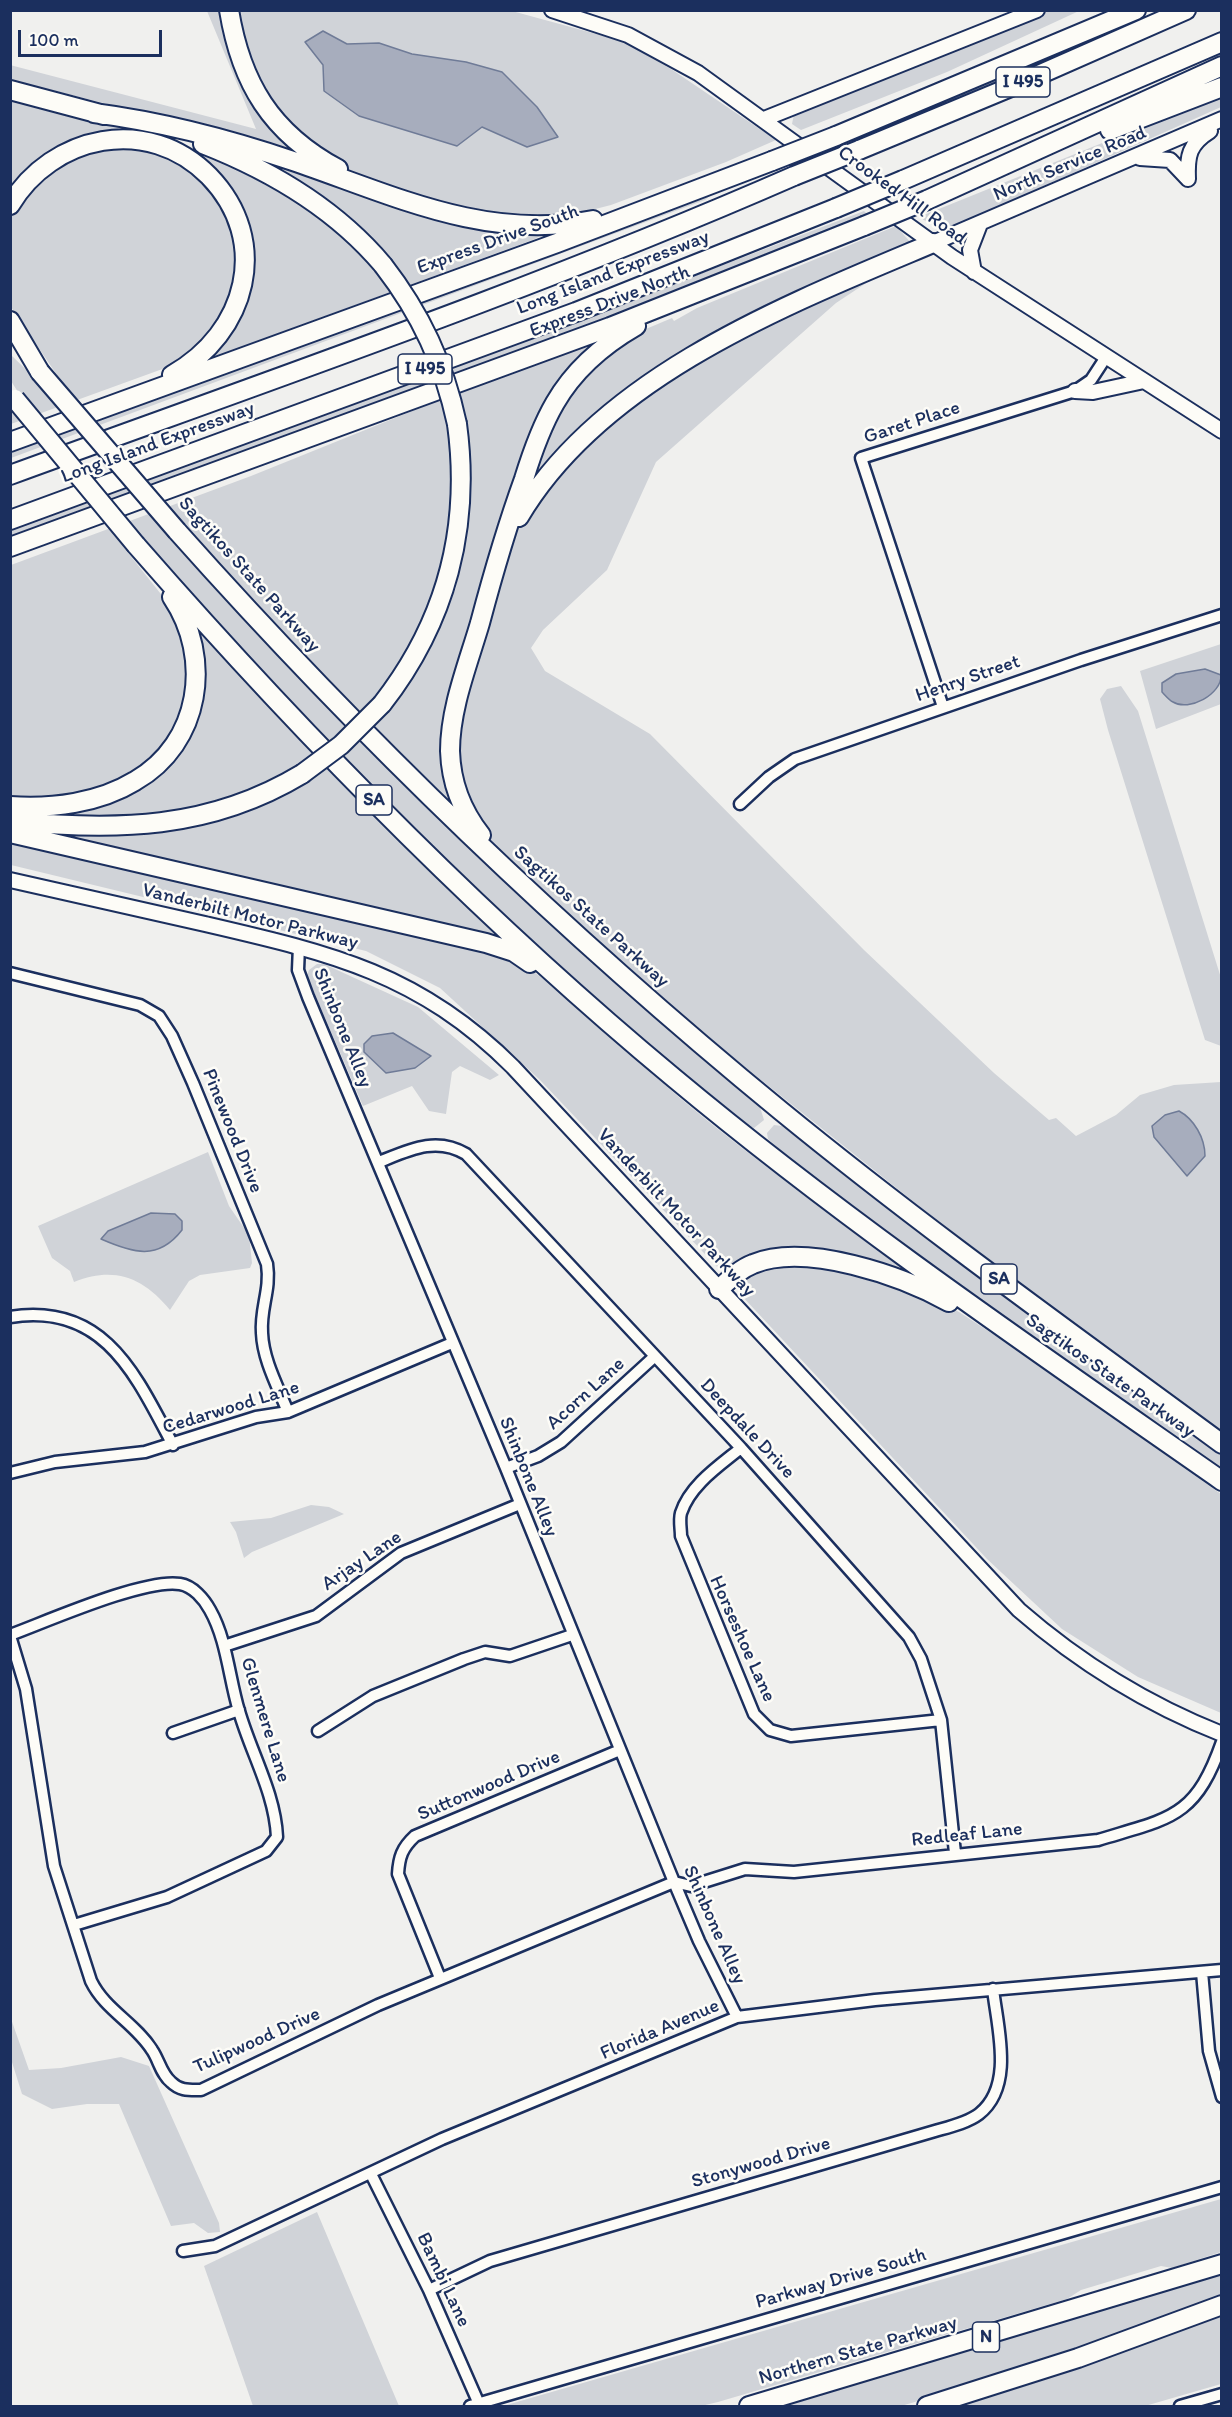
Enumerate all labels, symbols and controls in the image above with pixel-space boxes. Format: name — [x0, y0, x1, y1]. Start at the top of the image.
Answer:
scale bar — [21, 18, 165, 56]
text: 100 m — [29, 29, 79, 51]
road number: I 495 — [996, 67, 1050, 97]
street label: North Service Road — [990, 121, 1150, 207]
street label: Crooked Hill Road — [833, 141, 971, 251]
street label: Express Drive South — [414, 200, 582, 280]
street label: Long Island Expressway — [513, 225, 713, 321]
street label: Express Drive North — [527, 260, 693, 344]
road number: I 495 — [398, 354, 452, 384]
street label: Garet Place — [861, 396, 963, 450]
street label: Long Island Expressway — [58, 397, 258, 489]
street label: Sagtikos State Parkway — [173, 492, 325, 658]
street label: Henry Street — [913, 650, 1023, 708]
road number: SA — [356, 785, 392, 815]
street label: Sagtikos State Parkway — [508, 841, 674, 993]
street label: Vanderbilt Motor Parkway — [140, 879, 360, 955]
street label: Shinbone Alley — [307, 965, 377, 1091]
street label: Pinewood Drive — [196, 1065, 268, 1197]
street label: Vanderbilt Motor Parkway — [592, 1124, 760, 1302]
road number: SA — [981, 1264, 1017, 1294]
street label: Sagtikos State Parkway — [1021, 1308, 1199, 1444]
street label: Acorn Lane — [542, 1353, 630, 1435]
street label: Deepdale Drive — [694, 1374, 800, 1484]
street label: Cedarwood Lane — [160, 1376, 302, 1440]
street label: Shinbone Alley — [493, 1414, 563, 1540]
street label: Arjay Lane — [317, 1526, 407, 1596]
street label: Horseshoe Lane — [703, 1572, 781, 1706]
street label: Glenmere Lane — [235, 1655, 295, 1785]
street label: Suttonwood Drive — [414, 1745, 564, 1827]
street label: Redleaf Lane — [910, 1817, 1024, 1853]
street label: Shinbone Alley — [677, 1862, 751, 1988]
street label: Florida Avenue — [597, 1994, 723, 2066]
street label: Tulipwood Drive — [190, 2002, 324, 2080]
street label: Stonywood Drive — [689, 2132, 833, 2194]
street label: Bambi Lane — [411, 2229, 475, 2331]
street label: Parkway Drive South — [753, 2243, 929, 2315]
street label: Northern State Parkway — [756, 2311, 960, 2391]
road number: N — [972, 2322, 1000, 2352]

